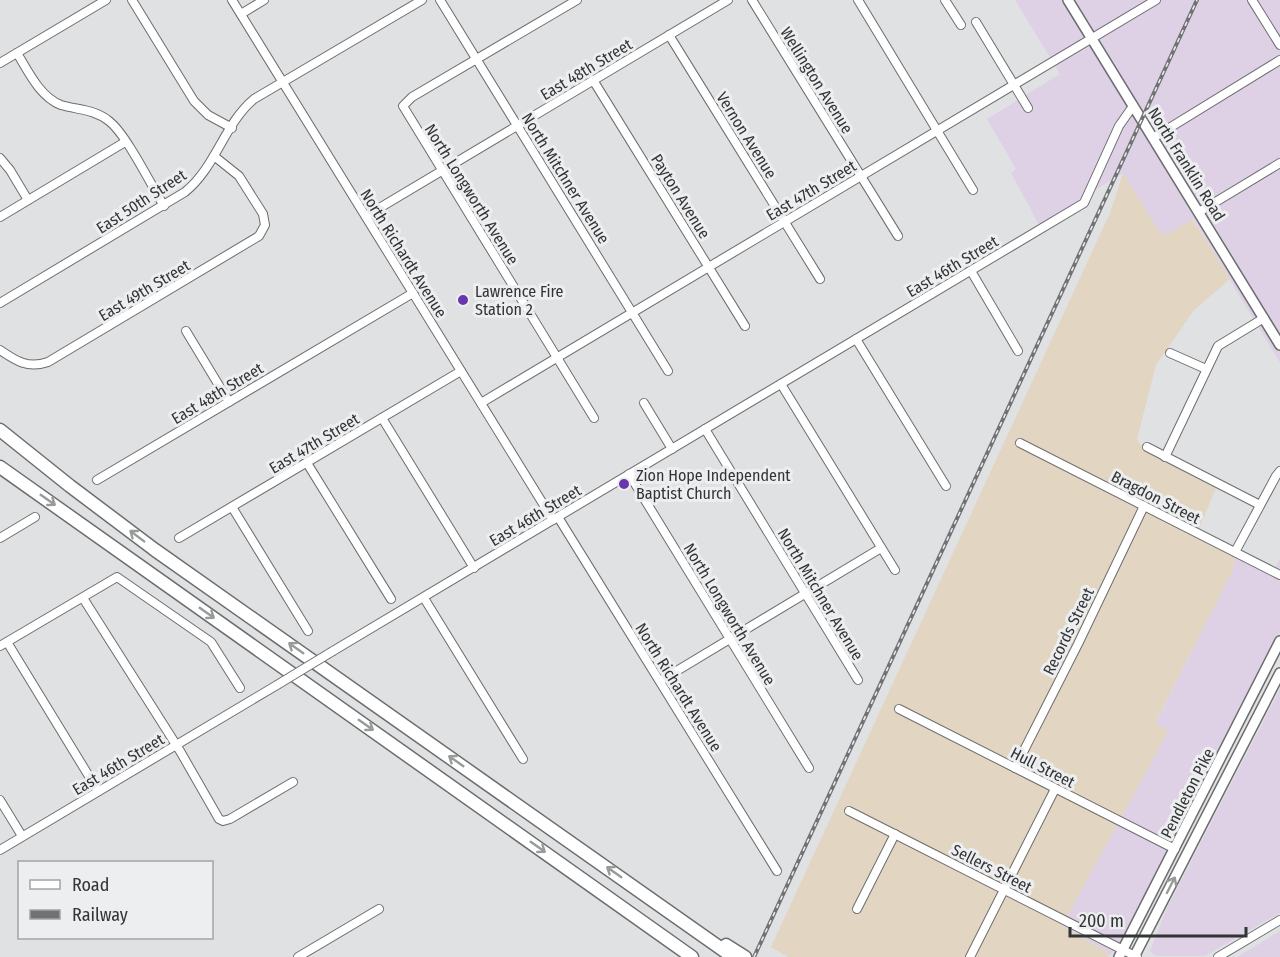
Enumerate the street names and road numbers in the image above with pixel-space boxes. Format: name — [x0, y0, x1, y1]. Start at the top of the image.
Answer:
street label: Wellington Avenue — [776, 24, 857, 137]
street label: East 48th Street — [537, 34, 636, 104]
street label: Vernon Avenue — [712, 89, 781, 182]
street label: North Franklin Road — [1144, 104, 1229, 224]
street label: North Mitchner Avenue — [518, 109, 614, 247]
street label: North Longworth Avenue — [421, 120, 523, 268]
street label: Payton Avenue — [647, 151, 714, 242]
street label: East 47th Street — [763, 156, 860, 225]
street label: East 50th Street — [93, 165, 190, 238]
street label: North Richardt Avenue — [356, 186, 451, 321]
street label: East 46th Street — [903, 231, 1002, 301]
street label: East 49th Street — [95, 255, 194, 325]
street label: East 48th Street — [168, 358, 267, 428]
street label: East 47th Street — [266, 409, 363, 478]
street label: Bragdon Street — [1108, 467, 1204, 528]
street label: East 46th Street — [486, 480, 585, 550]
street label: North Mitchner Avenue — [774, 525, 868, 664]
street label: North Longworth Avenue — [680, 540, 780, 689]
street label: Records Street — [1039, 584, 1098, 678]
street label: North Richardt Avenue — [631, 620, 726, 755]
street label: East 46th Street — [69, 729, 168, 799]
street label: Hull Street — [1007, 743, 1079, 792]
street label: Pendleton Pike — [1157, 745, 1218, 841]
street label: Sellers Street — [949, 840, 1036, 897]

